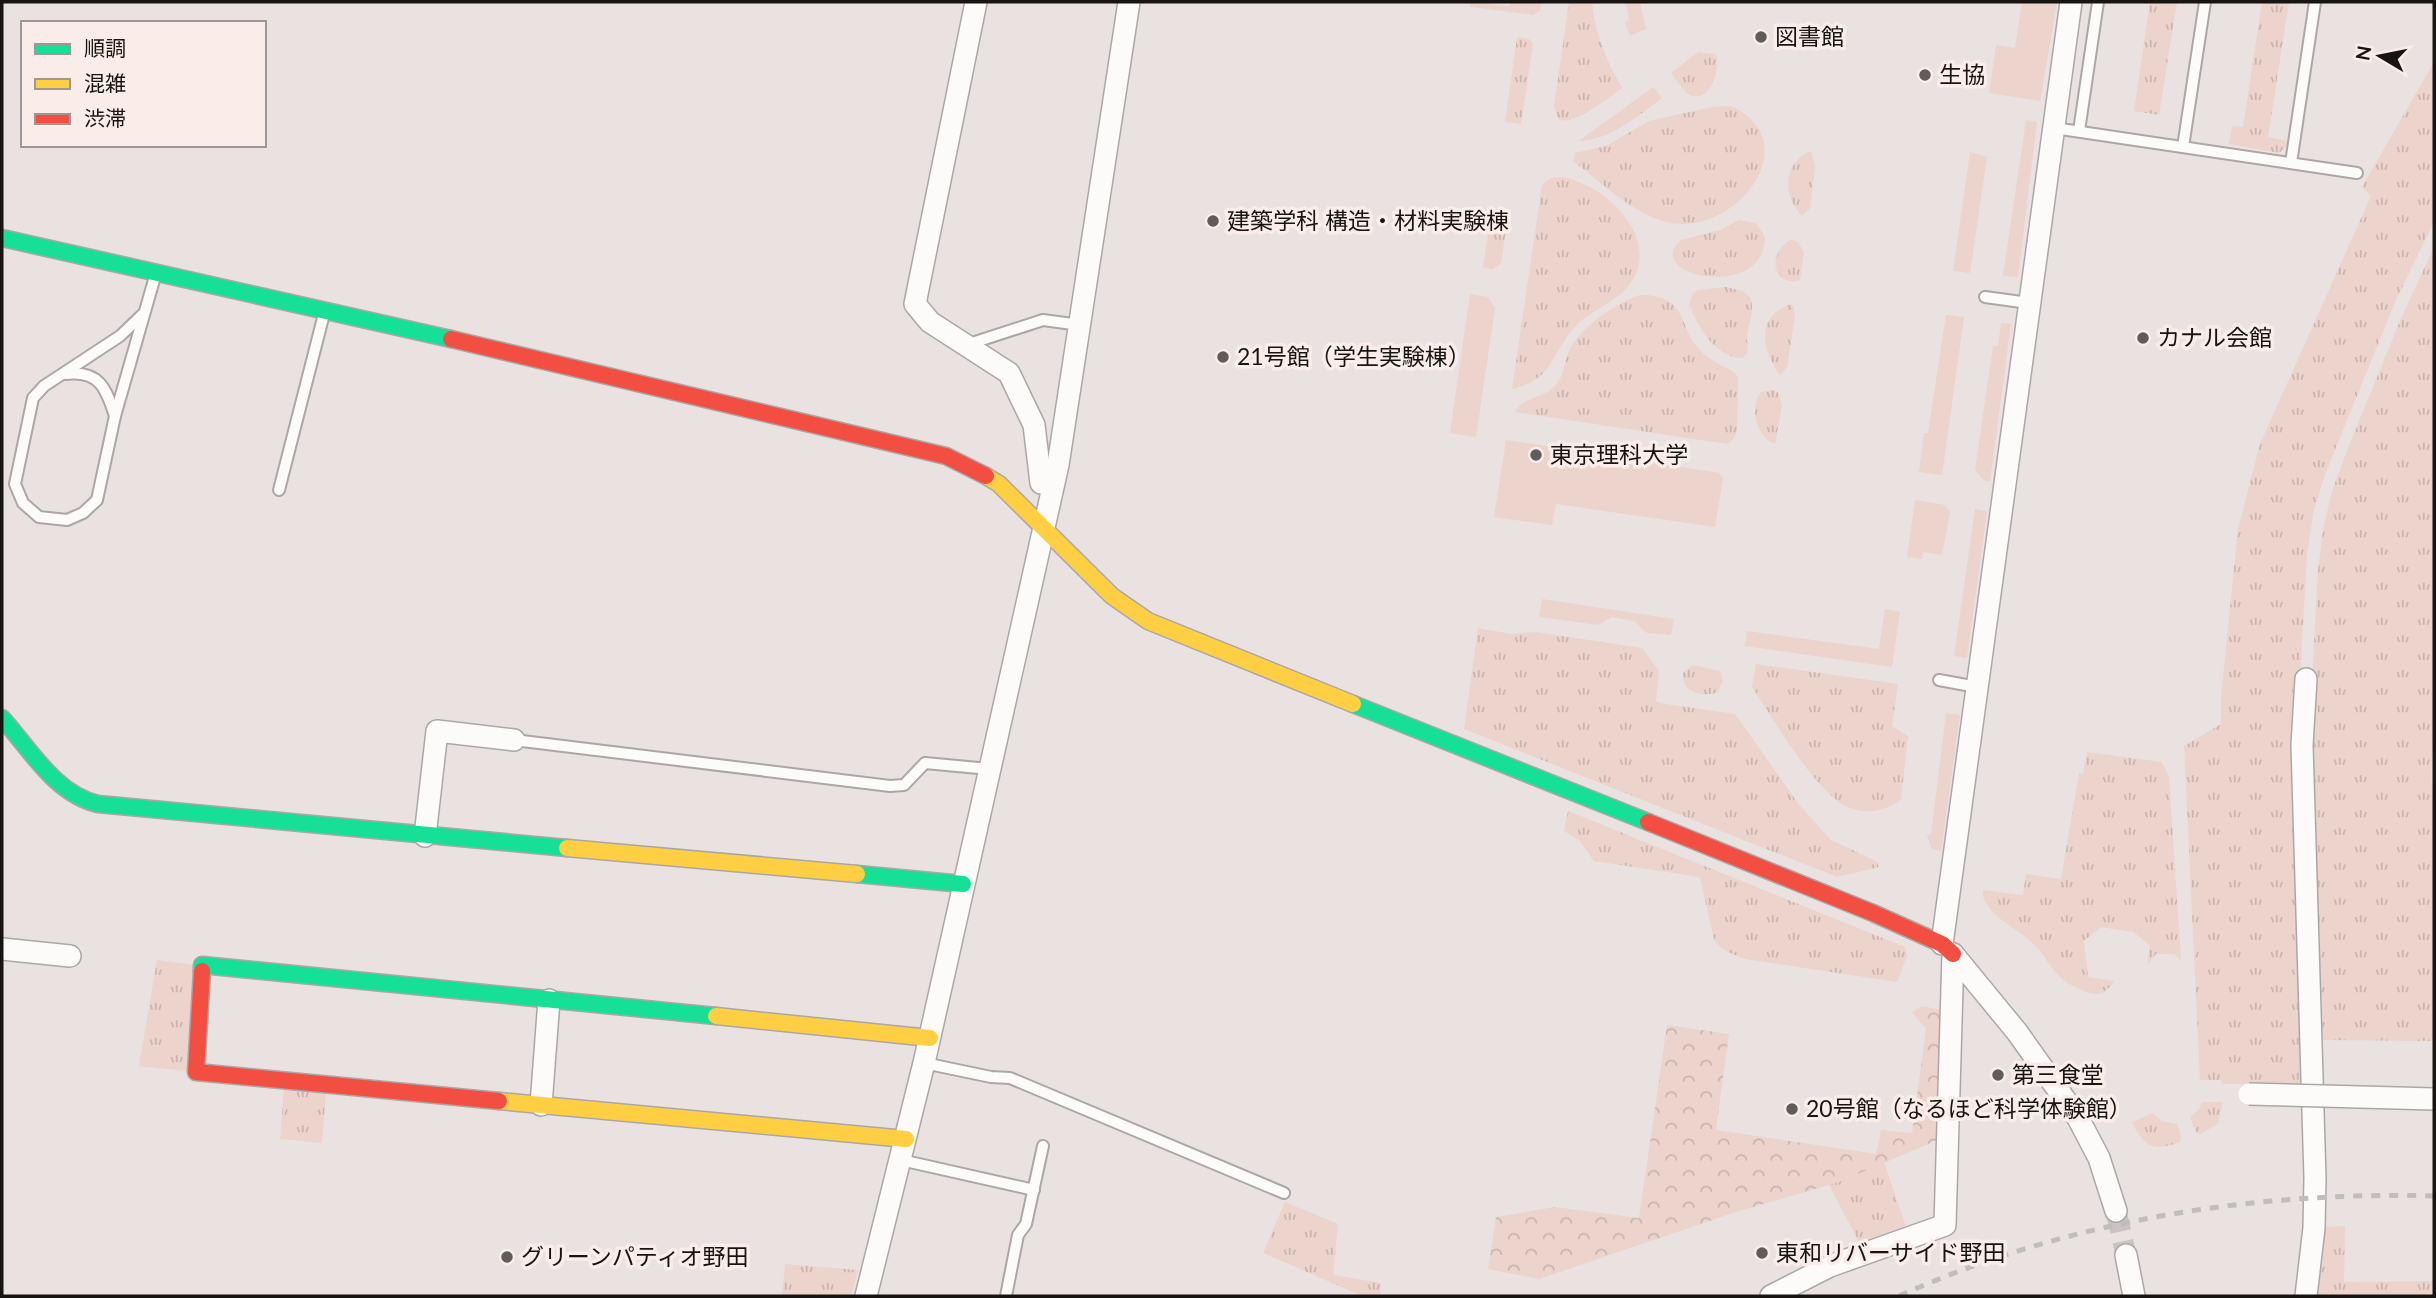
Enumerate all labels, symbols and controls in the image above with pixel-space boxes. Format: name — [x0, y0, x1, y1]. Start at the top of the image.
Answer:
legend — [21, 21, 266, 147]
north arrow — [2345, 21, 2415, 91]
place label: 図書館 — [1775, 22, 1844, 50]
marker: 図書館 — [1753, 29, 1769, 45]
text: 順調 — [84, 35, 126, 60]
text: N — [2350, 44, 2375, 62]
place label: 生協 — [1939, 60, 1985, 88]
marker: 生協 — [1917, 67, 1933, 83]
text: 混雑 — [84, 70, 126, 95]
text: 渋滞 — [84, 105, 126, 130]
place label: 建築学科 構造・材料実験棟 — [1227, 206, 1509, 234]
marker: 建築学科 構造・材料実験棟 — [1205, 213, 1221, 229]
place label: カナル会館 — [2157, 323, 2272, 351]
marker: カナル会館 — [2135, 330, 2151, 346]
place label: 21号館（学生実験棟） — [1237, 342, 1471, 370]
marker: 21号館（学生実験棟） — [1215, 349, 1231, 365]
place label: 東京理科大学 — [1550, 440, 1688, 468]
marker: 東京理科大学 — [1528, 447, 1544, 463]
place label: 第三食堂 — [2012, 1060, 2104, 1088]
marker: 第三食堂 — [1990, 1067, 2006, 1083]
place label: 20号館（なるほど科学体験館） — [1806, 1094, 2132, 1122]
marker: 20号館（なるほど科学体験館） — [1784, 1101, 1800, 1117]
place label: 東和リバーサイド野田 — [1776, 1238, 2006, 1266]
place label: グリーンパティオ野田 — [521, 1242, 748, 1270]
marker: 東和リバーサイド野田 — [1754, 1245, 1770, 1261]
marker: グリーンパティオ野田 — [499, 1249, 515, 1265]

